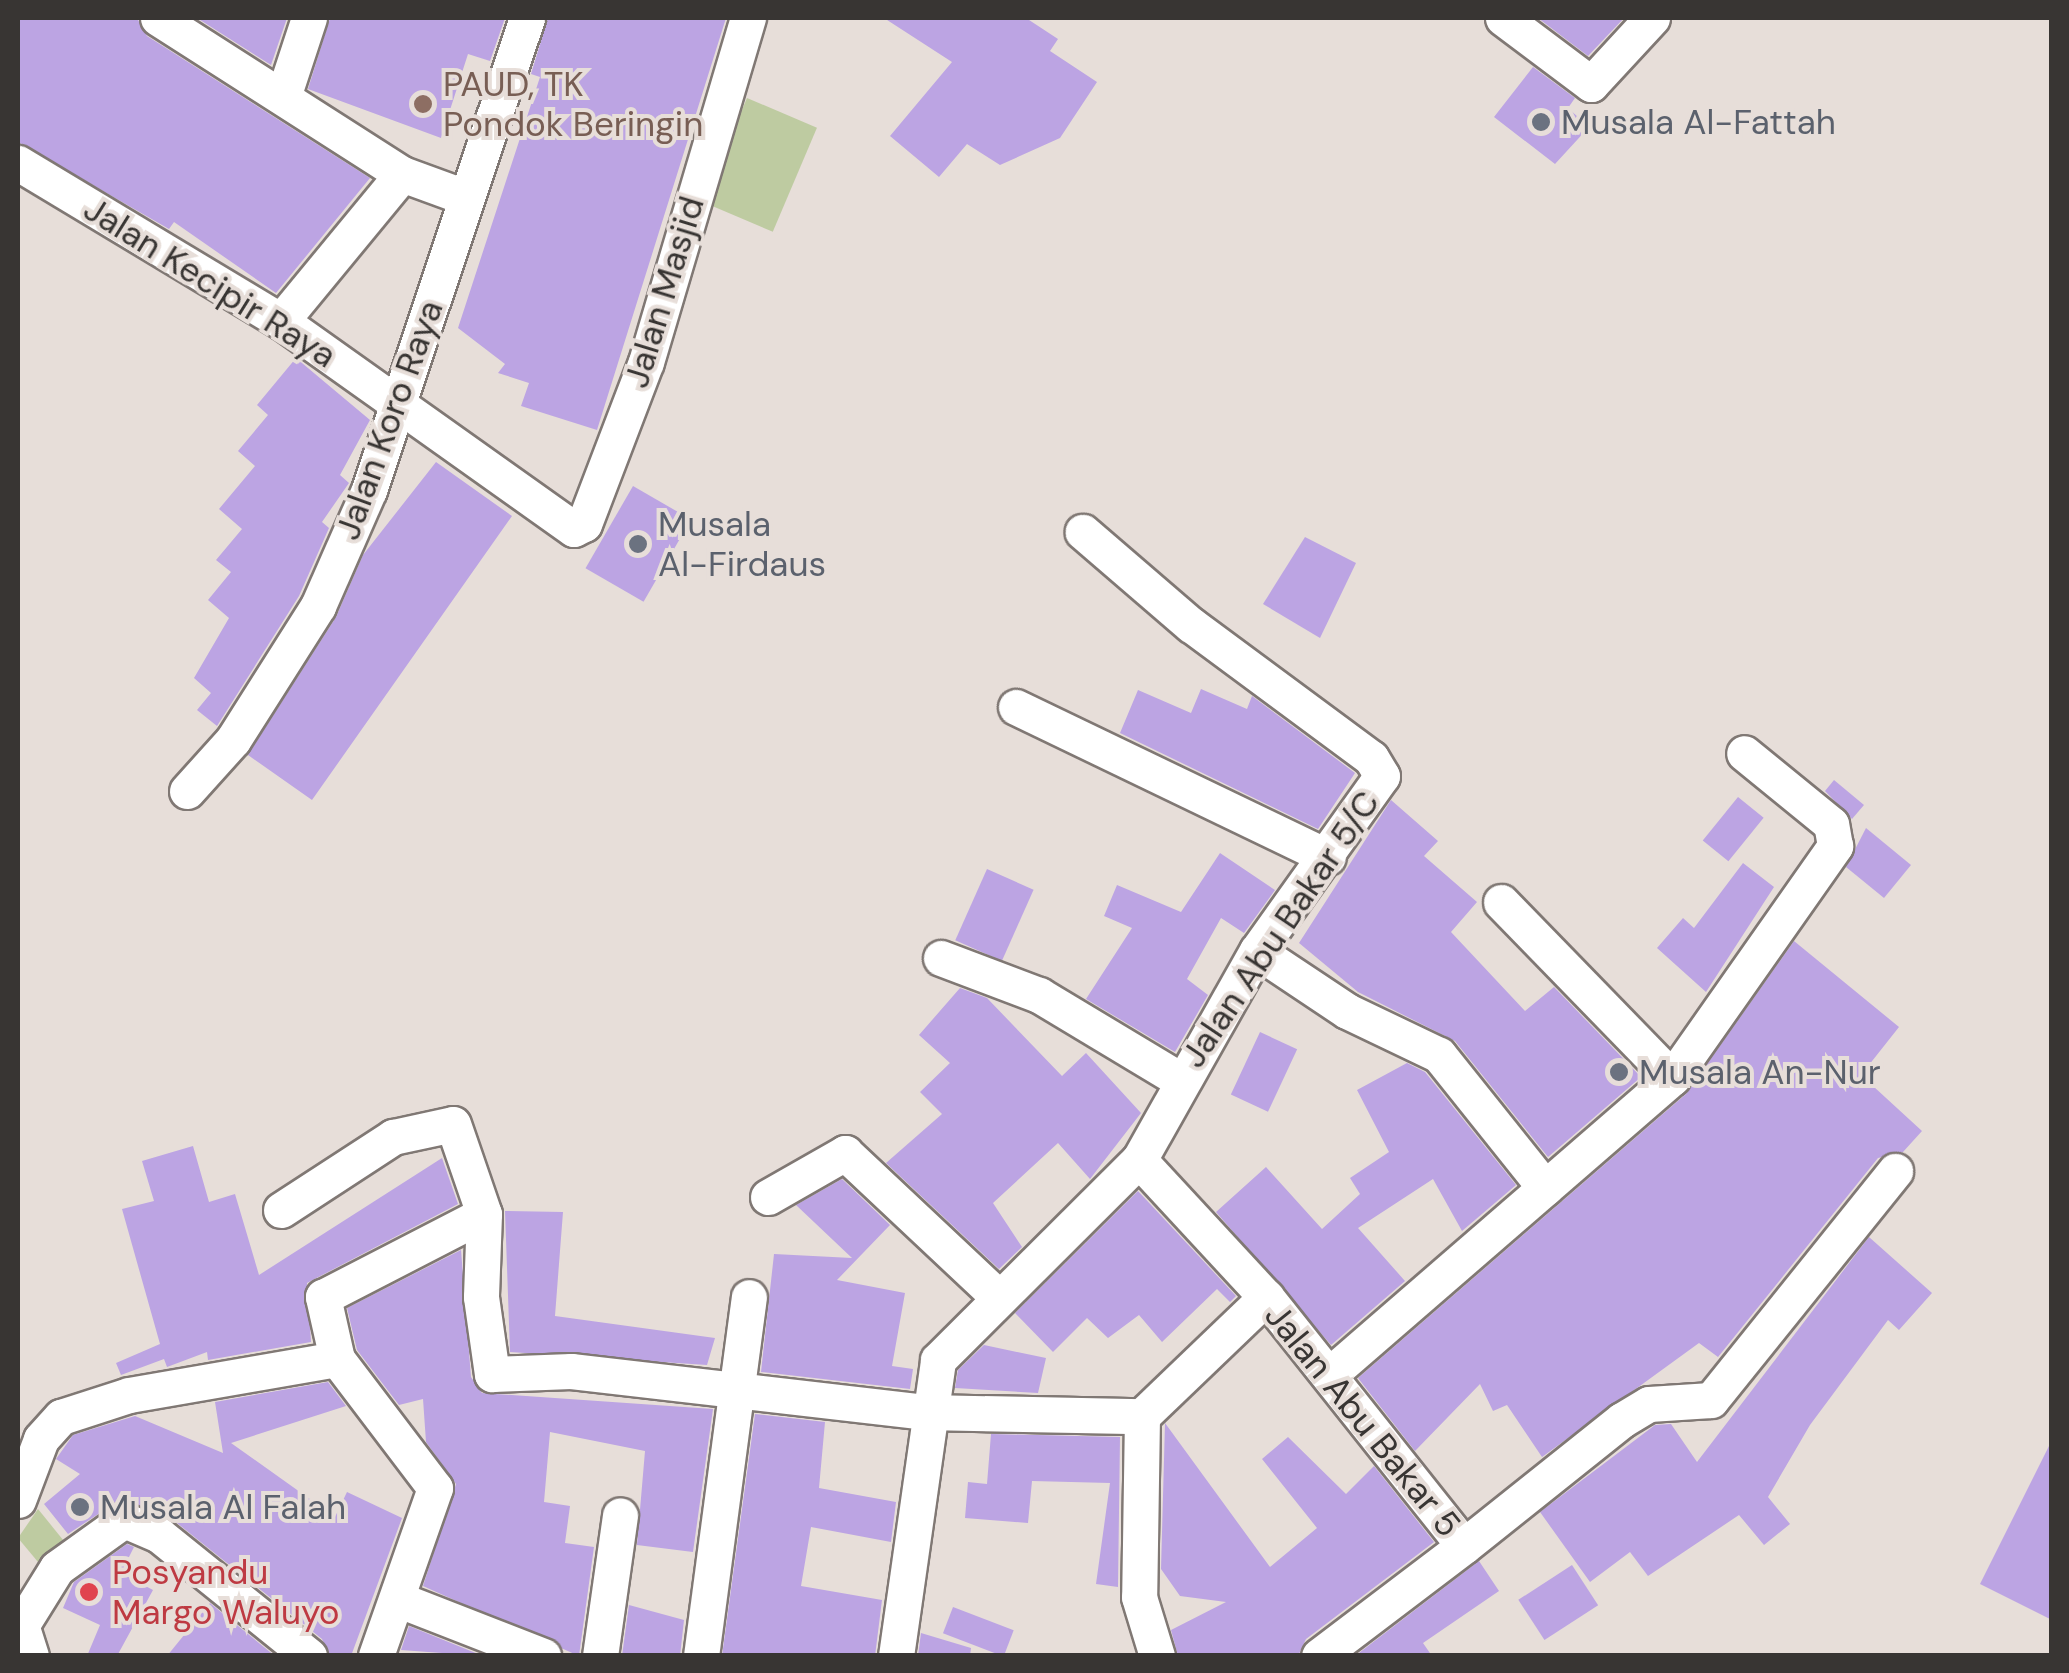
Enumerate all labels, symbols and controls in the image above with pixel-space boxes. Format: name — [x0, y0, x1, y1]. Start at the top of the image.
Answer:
place label: PAUD, TK Pondok Beringin — [443, 63, 703, 145]
marker: PAUD, TK Pondok Beringin — [412, 93, 434, 115]
place label: Musala Al-Fattah — [1561, 101, 1836, 143]
marker: Musala Al-Fattah — [1530, 111, 1552, 133]
street label: Jalan Kecipir Raya — [76, 188, 344, 376]
street label: Jalan Masjid — [615, 191, 713, 393]
street label: Jalan Koro Raya — [326, 295, 452, 545]
place label: Musala Al-Firdaus — [658, 503, 826, 585]
marker: Musala Al-Firdaus — [627, 533, 649, 555]
street label: Jalan Abu Bakar 5/C — [1172, 783, 1388, 1075]
place label: Musala An-Nur — [1639, 1051, 1881, 1093]
marker: Musala An-Nur — [1608, 1061, 1630, 1083]
street label: Jalan Abu Bakar 5 — [1256, 1295, 1470, 1545]
place label: Musala Al Falah — [100, 1486, 346, 1528]
marker: Musala Al Falah — [69, 1496, 91, 1518]
place label: Posyandu Margo Waluyo — [112, 1551, 340, 1633]
marker: Posyandu Margo Waluyo — [76, 1579, 102, 1605]

